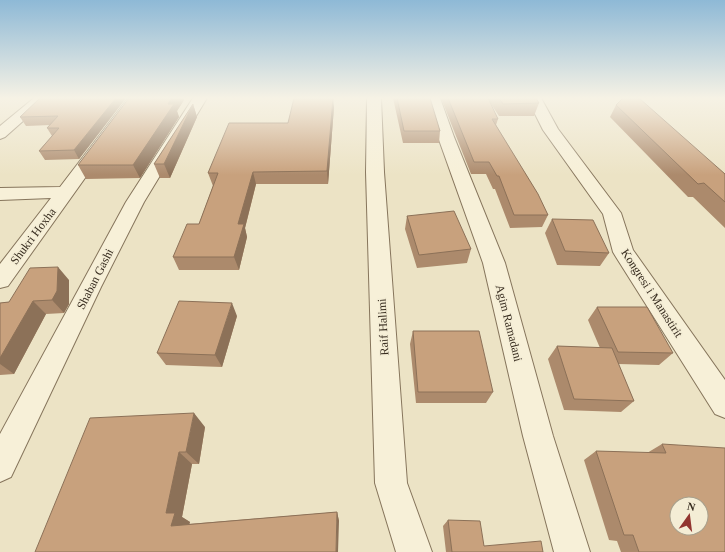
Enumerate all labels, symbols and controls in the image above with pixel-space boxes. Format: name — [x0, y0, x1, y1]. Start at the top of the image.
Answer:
street label: Shukri Hoxha — [7, 204, 59, 267]
street label: Shaban Gashi — [74, 246, 117, 312]
street label: Kongresi i Manastirit — [618, 246, 686, 340]
street label: Agim Ramadani — [493, 283, 526, 364]
street label: Raif Halimi — [374, 298, 391, 356]
north arrow — [669, 496, 709, 536]
text: N — [686, 500, 697, 513]

